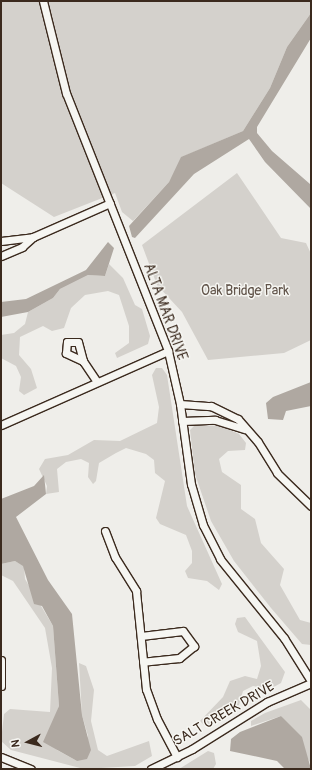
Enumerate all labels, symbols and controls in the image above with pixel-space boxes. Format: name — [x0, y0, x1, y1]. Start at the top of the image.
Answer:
street label: ALTA MAR DRIVE — [140, 261, 190, 363]
park label: Oak Bridge Park — [201, 283, 289, 299]
street label: SALT CREEK DRIVE — [170, 678, 278, 750]
north arrow — [8, 722, 48, 762]
text: N — [9, 739, 22, 748]

